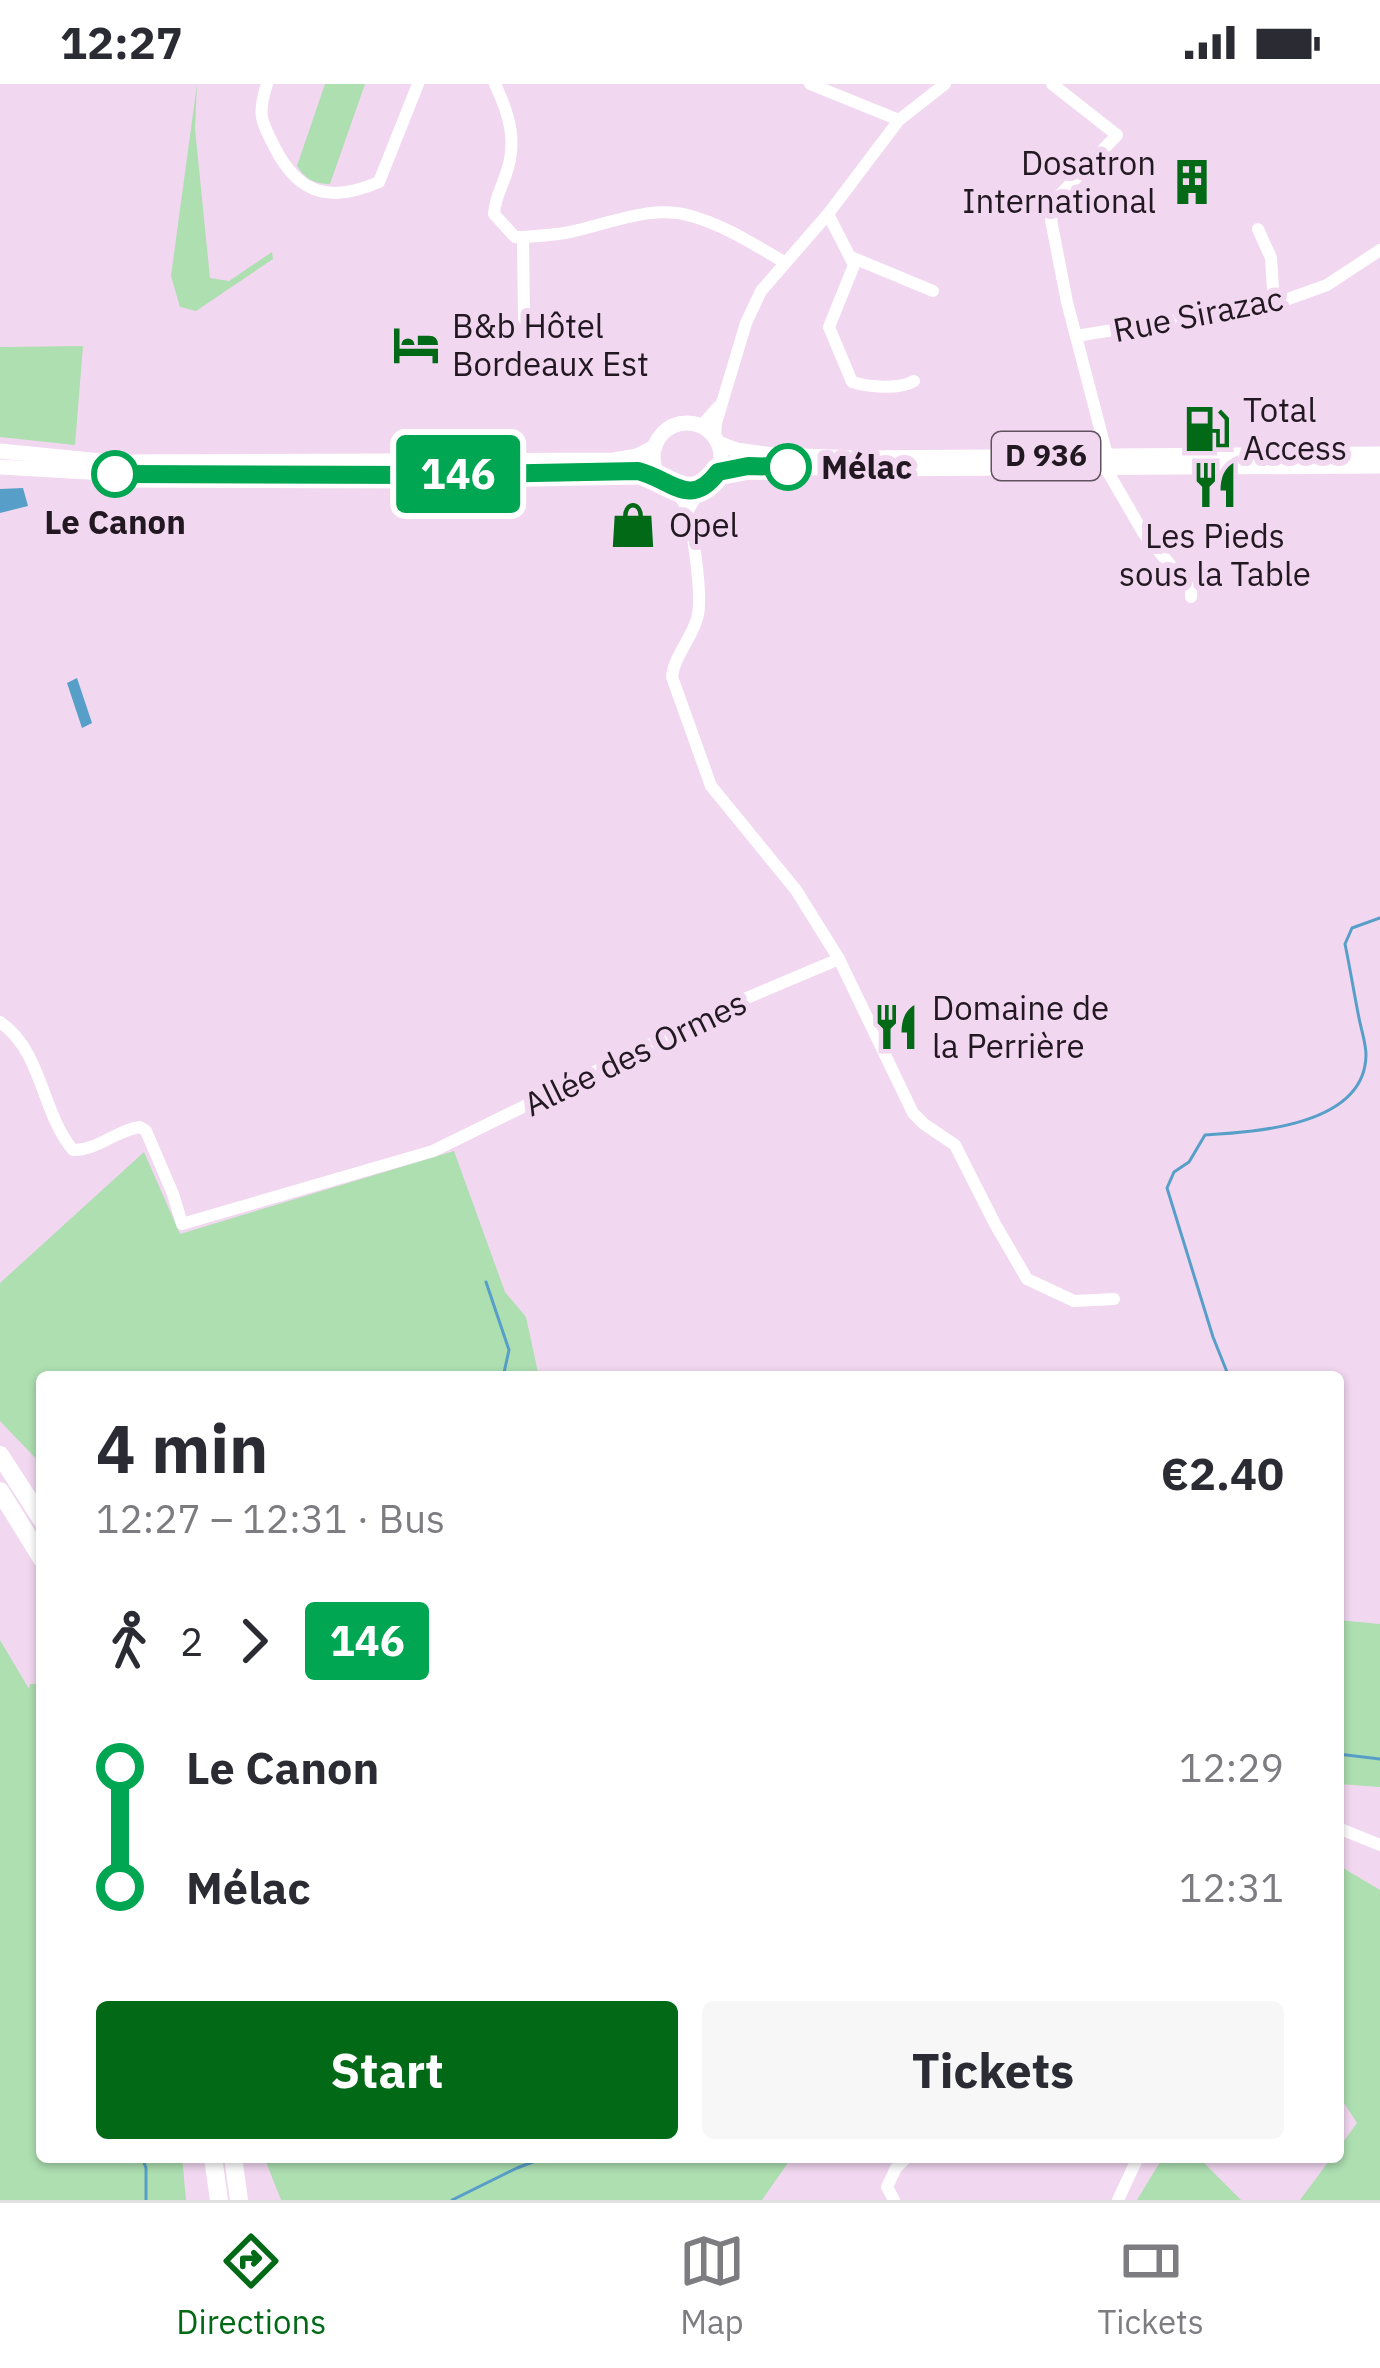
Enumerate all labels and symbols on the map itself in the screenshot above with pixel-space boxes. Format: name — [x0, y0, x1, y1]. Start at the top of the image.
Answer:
place label: Dosatron International — [962, 141, 1156, 222]
building icon: Dosatron International — [1167, 157, 1217, 207]
street label: Rue Sirazac — [1109, 276, 1287, 351]
place label: B&b Hôtel Bordeaux Est — [452, 304, 649, 385]
hotel icon: B&b Hôtel Bordeaux Est — [391, 320, 441, 370]
place label: Total Access — [1243, 388, 1347, 469]
fuel station icon: Total Access — [1182, 404, 1232, 454]
road number: D 936 — [992, 432, 1100, 480]
line badge: 146 — [389, 435, 527, 513]
marker: Mélac — [766, 445, 810, 489]
place label: Mélac — [821, 445, 912, 488]
marker: Le Canon — [93, 452, 137, 496]
restaurant icon: Les Pieds sous la Table — [1190, 460, 1240, 510]
place label: Le Canon — [44, 500, 186, 543]
shop icon: Opel — [608, 500, 658, 550]
place label: Opel — [669, 503, 739, 546]
place label: Les Pieds sous la Table — [1119, 514, 1311, 595]
street label: Allée des Ormes — [516, 980, 753, 1125]
place label: Domaine de la Perrière — [932, 986, 1109, 1067]
restaurant icon: Domaine de la Perrière — [871, 1002, 921, 1052]

